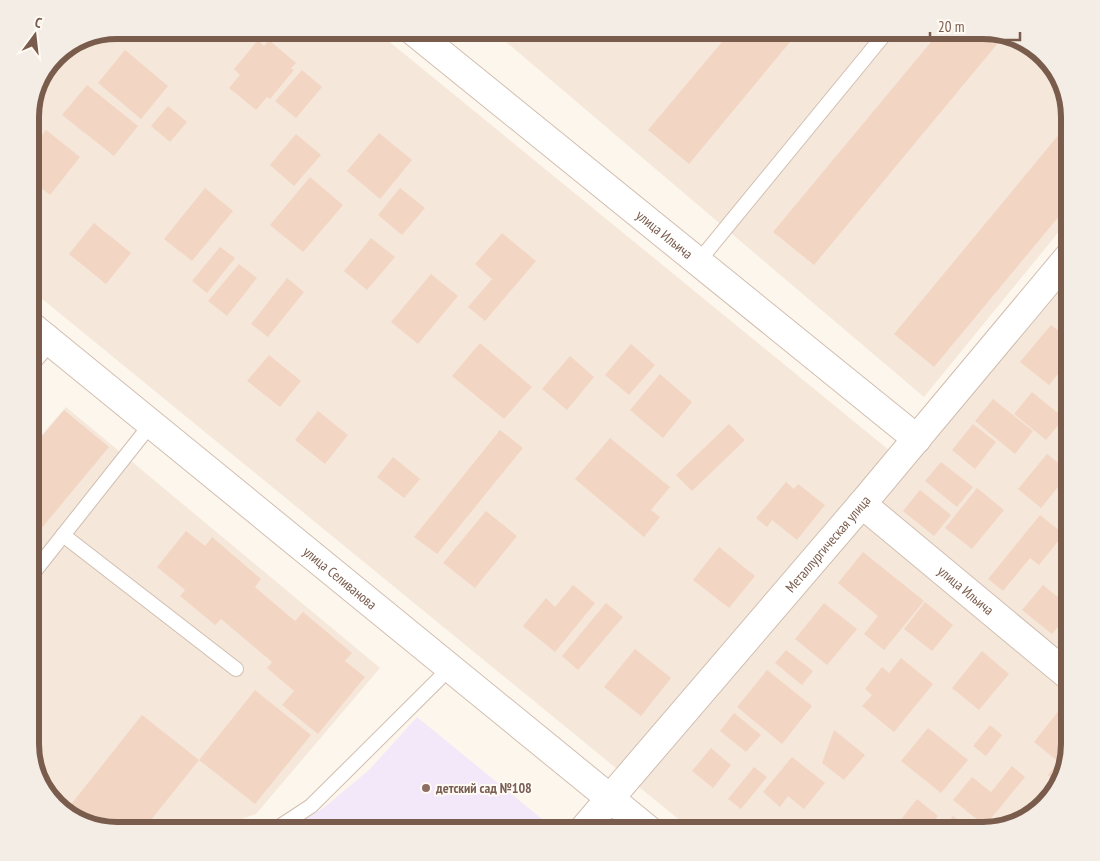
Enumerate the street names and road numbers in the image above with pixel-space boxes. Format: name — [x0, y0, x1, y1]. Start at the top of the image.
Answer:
street label: улица Ильича — [633, 206, 697, 263]
street label: Металлургическая улица — [781, 492, 874, 596]
street label: улица Селиванова — [299, 543, 380, 613]
street label: улица Ильича — [934, 562, 998, 619]

